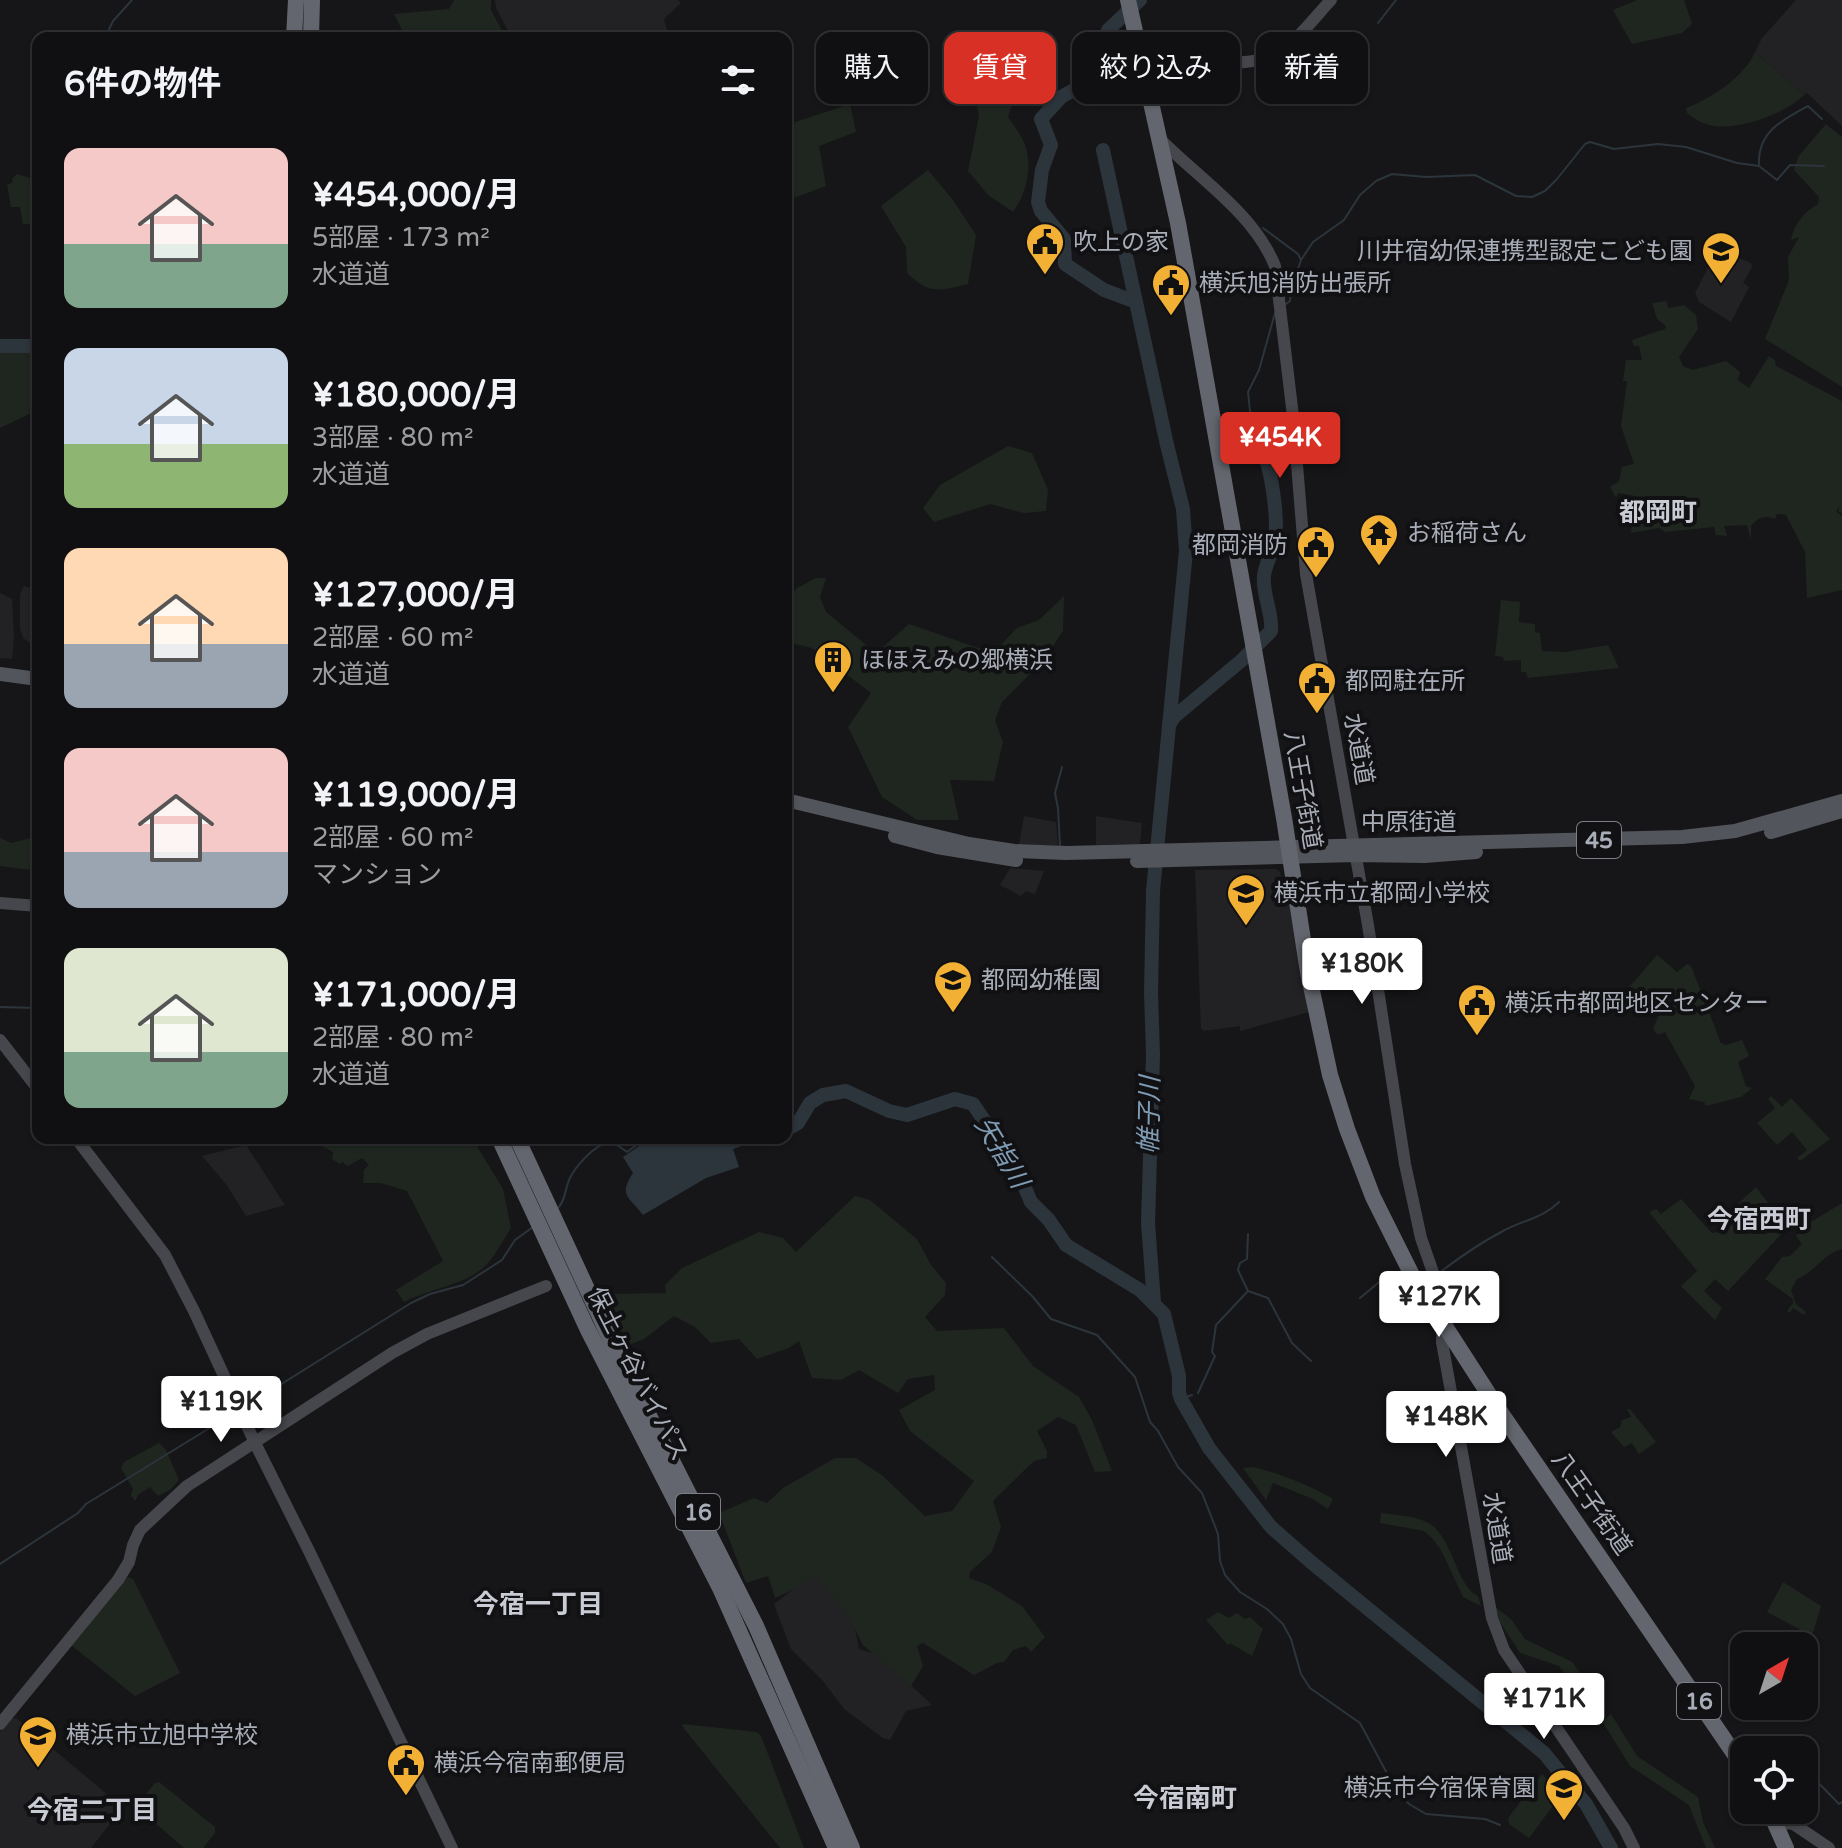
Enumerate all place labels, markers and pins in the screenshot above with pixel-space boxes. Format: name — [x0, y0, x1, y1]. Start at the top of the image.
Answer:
public building icon: 吹上の家 — [1024, 221, 1066, 276]
place label: 吹上の家 — [1073, 228, 1169, 257]
school or university icon: 川井宿幼保連携型認定こども園 — [1700, 230, 1742, 285]
place label: 川井宿幼保連携型認定こども園 — [1357, 237, 1693, 266]
public building icon: 横浜旭消防出張所 — [1150, 262, 1192, 317]
place label: 横浜旭消防出張所 — [1199, 269, 1391, 298]
pin: ¥454K — [1224, 412, 1336, 480]
temple icon: お稲荷さん — [1358, 512, 1400, 567]
place label: お稲荷さん — [1407, 519, 1527, 548]
public building icon: 都岡消防 — [1295, 524, 1337, 579]
place label: 都岡消防 — [1192, 531, 1288, 560]
building icon: ほほえみの郷横浜 — [812, 639, 854, 694]
place label: ほほえみの郷横浜 — [861, 646, 1053, 675]
public building icon: 都岡駐在所 — [1296, 660, 1338, 715]
place label: 都岡駐在所 — [1345, 667, 1465, 696]
school or university icon: 横浜市立都岡小学校 — [1225, 872, 1267, 927]
place label: 横浜市立都岡小学校 — [1274, 879, 1490, 908]
pin: ¥180K — [1306, 938, 1418, 1006]
school or university icon: 都岡幼稚園 — [932, 959, 974, 1014]
place label: 都岡幼稚園 — [981, 966, 1101, 995]
public building icon: 横浜市都岡地区センター — [1456, 982, 1498, 1037]
place label: 横浜市都岡地区センター — [1505, 989, 1769, 1018]
pin: ¥127K — [1383, 1271, 1495, 1339]
pin: ¥119K — [165, 1376, 277, 1444]
pin: ¥148K — [1390, 1391, 1502, 1459]
pin: ¥171K — [1488, 1673, 1600, 1741]
school or university icon: 横浜市立旭中学校 — [17, 1714, 59, 1769]
place label: 横浜市立旭中学校 — [66, 1721, 258, 1750]
public building icon: 横浜今宿南郵便局 — [385, 1742, 427, 1797]
place label: 横浜今宿南郵便局 — [434, 1749, 626, 1778]
school or university icon: 横浜市今宿保育園 — [1543, 1767, 1585, 1822]
place label: 横浜市今宿保育園 — [1344, 1774, 1536, 1803]

